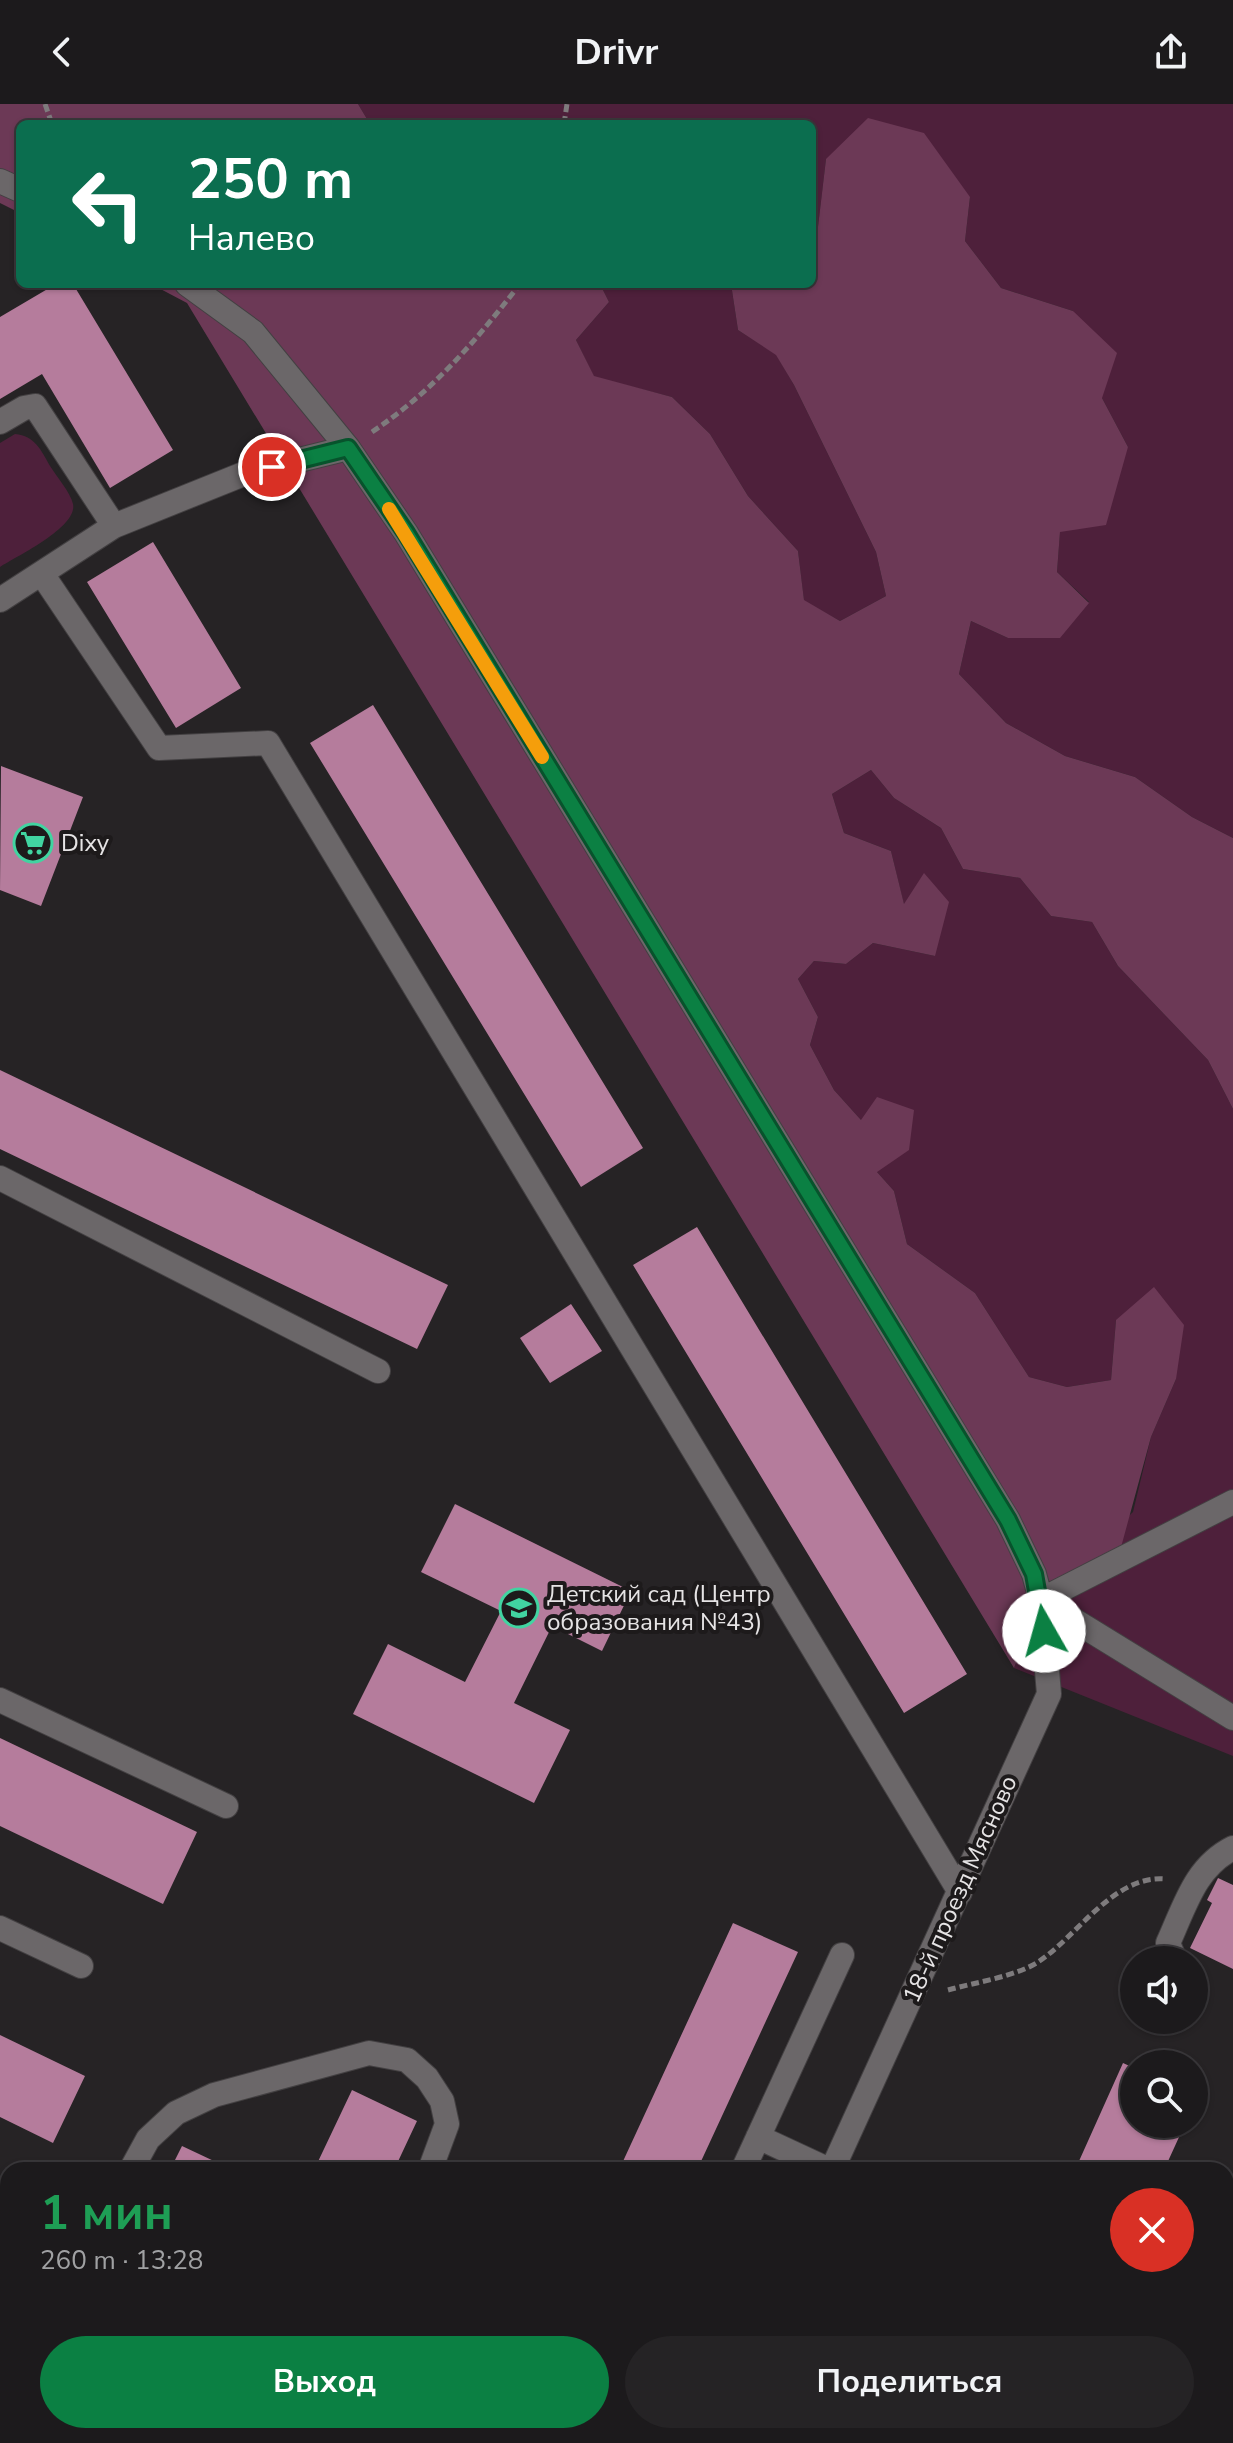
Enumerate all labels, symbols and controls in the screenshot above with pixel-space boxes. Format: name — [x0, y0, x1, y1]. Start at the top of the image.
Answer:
text: Drivr — [575, 28, 658, 77]
icon: back — [40, 30, 84, 74]
icon: share — [1149, 30, 1193, 74]
text: 250 m — [188, 141, 353, 218]
icon: left — [56, 152, 160, 256]
text: Налево — [188, 214, 315, 263]
pin — [238, 433, 306, 501]
icon: arrive — [250, 445, 294, 489]
supermarket icon: Dixy — [12, 822, 54, 864]
place label: Dixy — [61, 827, 110, 859]
place label: Детский сад (Центр образования №43) — [547, 1578, 771, 1638]
school or university icon: Детский сад (Центр образования №43) — [498, 1587, 540, 1629]
position arrow — [1002, 1589, 1086, 1673]
street label: 18-й проезд Мясново — [895, 1770, 1025, 2008]
map controls — [1120, 1946, 1208, 2138]
button: sound — [1120, 1946, 1208, 2034]
button: search — [1120, 2050, 1208, 2138]
text: 1 мин — [40, 2180, 173, 2246]
button: close — [1110, 2188, 1194, 2272]
text: 260 m · 13:28 — [40, 2243, 203, 2278]
button: Выход — [40, 2336, 609, 2428]
button: Поделиться — [625, 2336, 1194, 2428]

